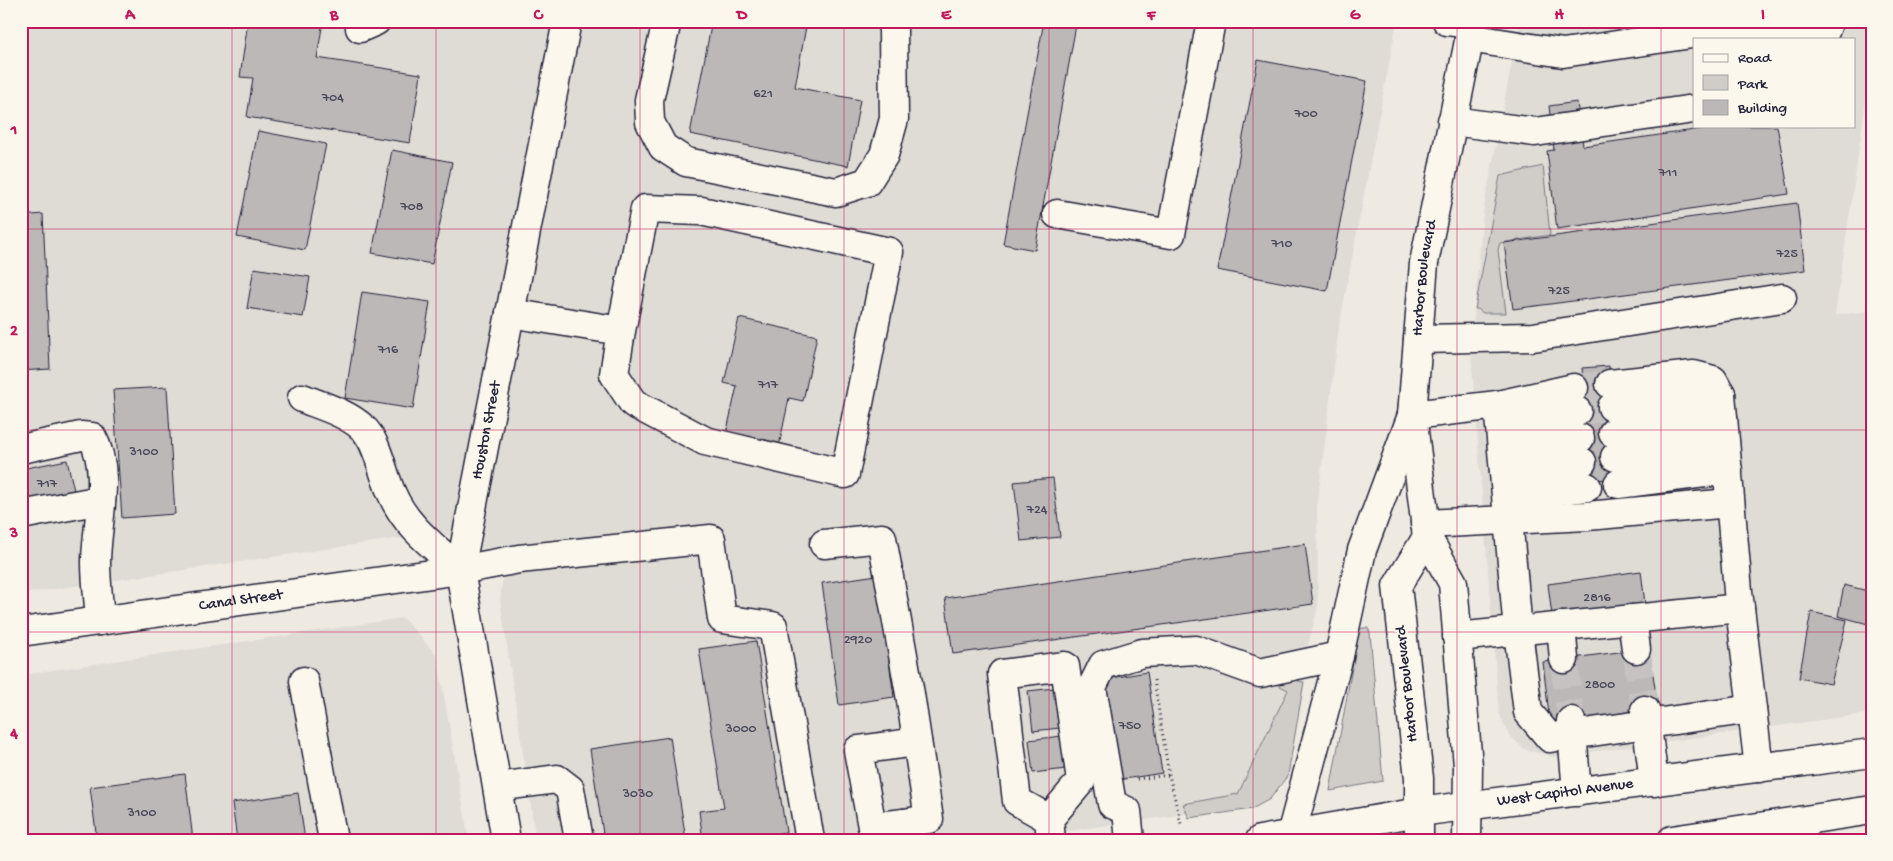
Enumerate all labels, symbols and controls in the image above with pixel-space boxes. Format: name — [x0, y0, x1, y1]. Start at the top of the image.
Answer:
text: A — [124, 7, 136, 26]
text: B — [329, 7, 339, 26]
text: C — [533, 7, 544, 26]
text: D — [735, 7, 748, 26]
text: E — [941, 7, 952, 26]
text: F — [1146, 7, 1157, 26]
text: G — [1350, 7, 1361, 26]
text: H — [1554, 7, 1564, 26]
text: I — [1761, 7, 1765, 26]
legend — [1693, 38, 1856, 128]
text: Road — [1738, 50, 1772, 68]
text: Park — [1737, 76, 1768, 94]
house number: 621 — [753, 86, 773, 103]
house number: 704 — [321, 90, 344, 107]
text: Building — [1737, 100, 1787, 118]
house number: 700 — [1293, 106, 1318, 123]
text: 1 — [10, 122, 17, 141]
house number: 711 — [1658, 165, 1677, 182]
house number: 708 — [400, 199, 424, 216]
street label: Harbor Boulevard — [1409, 217, 1442, 337]
house number: 710 — [1271, 236, 1292, 253]
house number: 725 — [1775, 246, 1798, 263]
house number: 725 — [1547, 283, 1570, 300]
text: 2 — [10, 323, 18, 342]
house number: 716 — [377, 342, 399, 359]
house number: 717 — [757, 377, 779, 394]
street label: Houston Street — [468, 378, 506, 481]
house number: 3100 — [129, 444, 158, 461]
house number: 717 — [36, 476, 58, 493]
house number: 724 — [1026, 502, 1048, 519]
text: 3 — [9, 525, 18, 544]
street label: Canal Street — [198, 585, 285, 616]
house number: 2816 — [1583, 590, 1612, 607]
street label: Harbor Boulevard — [1392, 623, 1424, 743]
house number: 2920 — [844, 632, 872, 649]
house number: 2800 — [1585, 677, 1615, 694]
house number: 750 — [1118, 718, 1141, 735]
house number: 3000 — [724, 721, 757, 738]
text: 4 — [9, 726, 18, 745]
street label: West Capitol Avenue — [1496, 775, 1635, 811]
house number: 3030 — [622, 786, 653, 803]
house number: 3100 — [127, 805, 156, 822]

